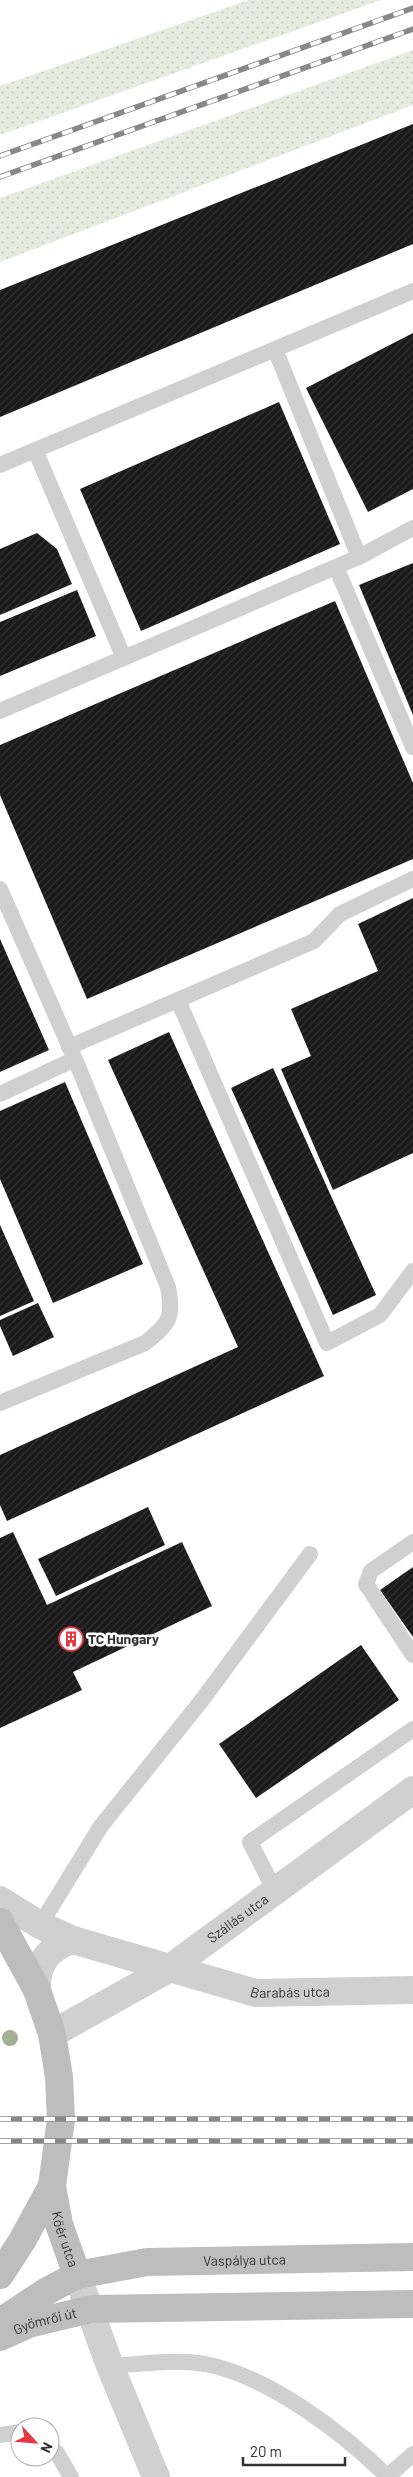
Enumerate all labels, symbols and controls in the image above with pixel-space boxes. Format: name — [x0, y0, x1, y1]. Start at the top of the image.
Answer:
building icon: TC Hungary — [58, 1626, 84, 1652]
place label: TC Hungary — [88, 1630, 159, 1647]
street label: Szállás utca — [203, 1890, 271, 1946]
street label: Barabás utca — [248, 1983, 330, 2002]
street label: Kőér utca — [49, 2210, 83, 2269]
street label: Vaspálya utca — [203, 2250, 286, 2269]
street label: Gyömrői út — [10, 2304, 78, 2338]
north arrow — [10, 2417, 60, 2467]
scale bar — [243, 2434, 346, 2466]
text: N — [37, 2440, 57, 2456]
text: 20 m — [250, 2442, 282, 2460]

